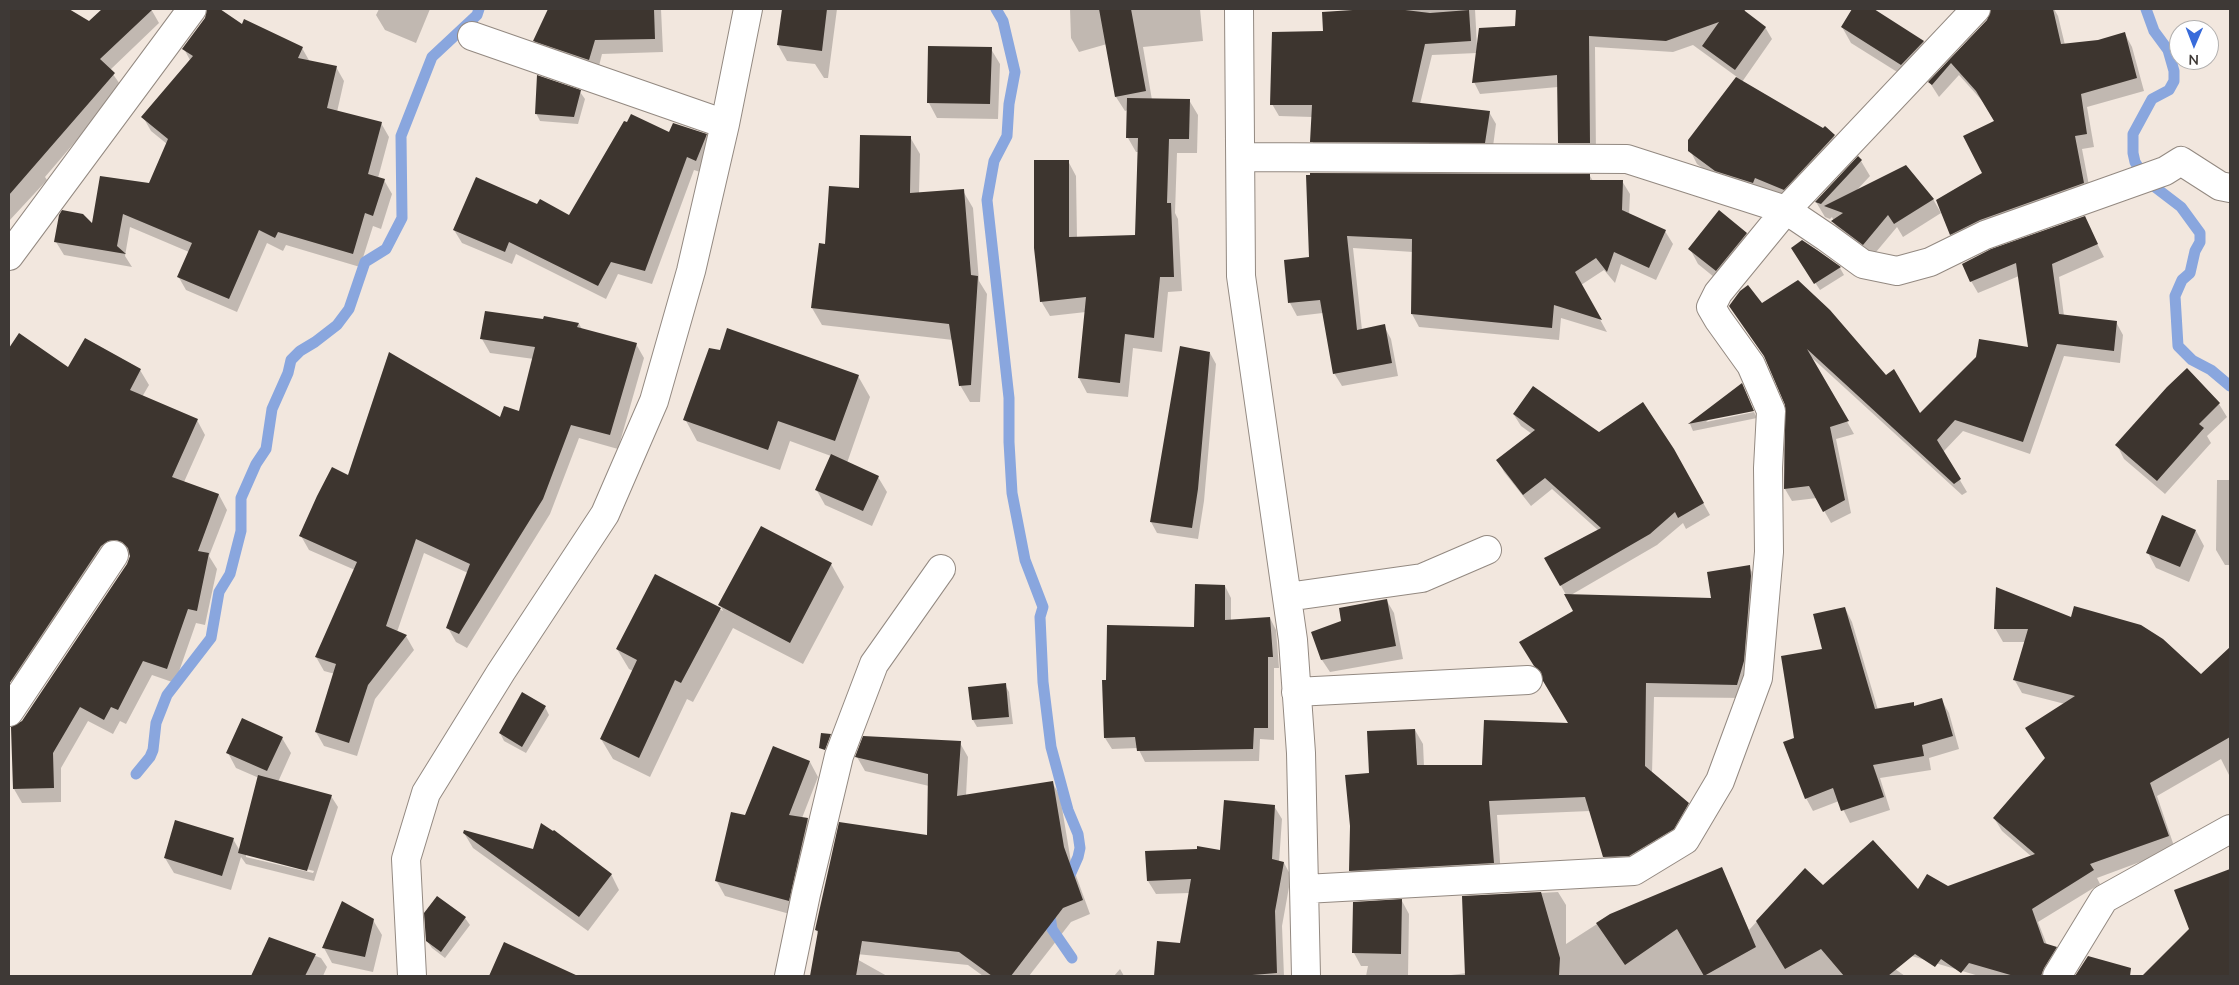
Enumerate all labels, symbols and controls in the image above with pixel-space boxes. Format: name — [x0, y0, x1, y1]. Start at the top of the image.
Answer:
north arrow — [2169, 20, 2219, 70]
text: N — [2188, 50, 2199, 69]

